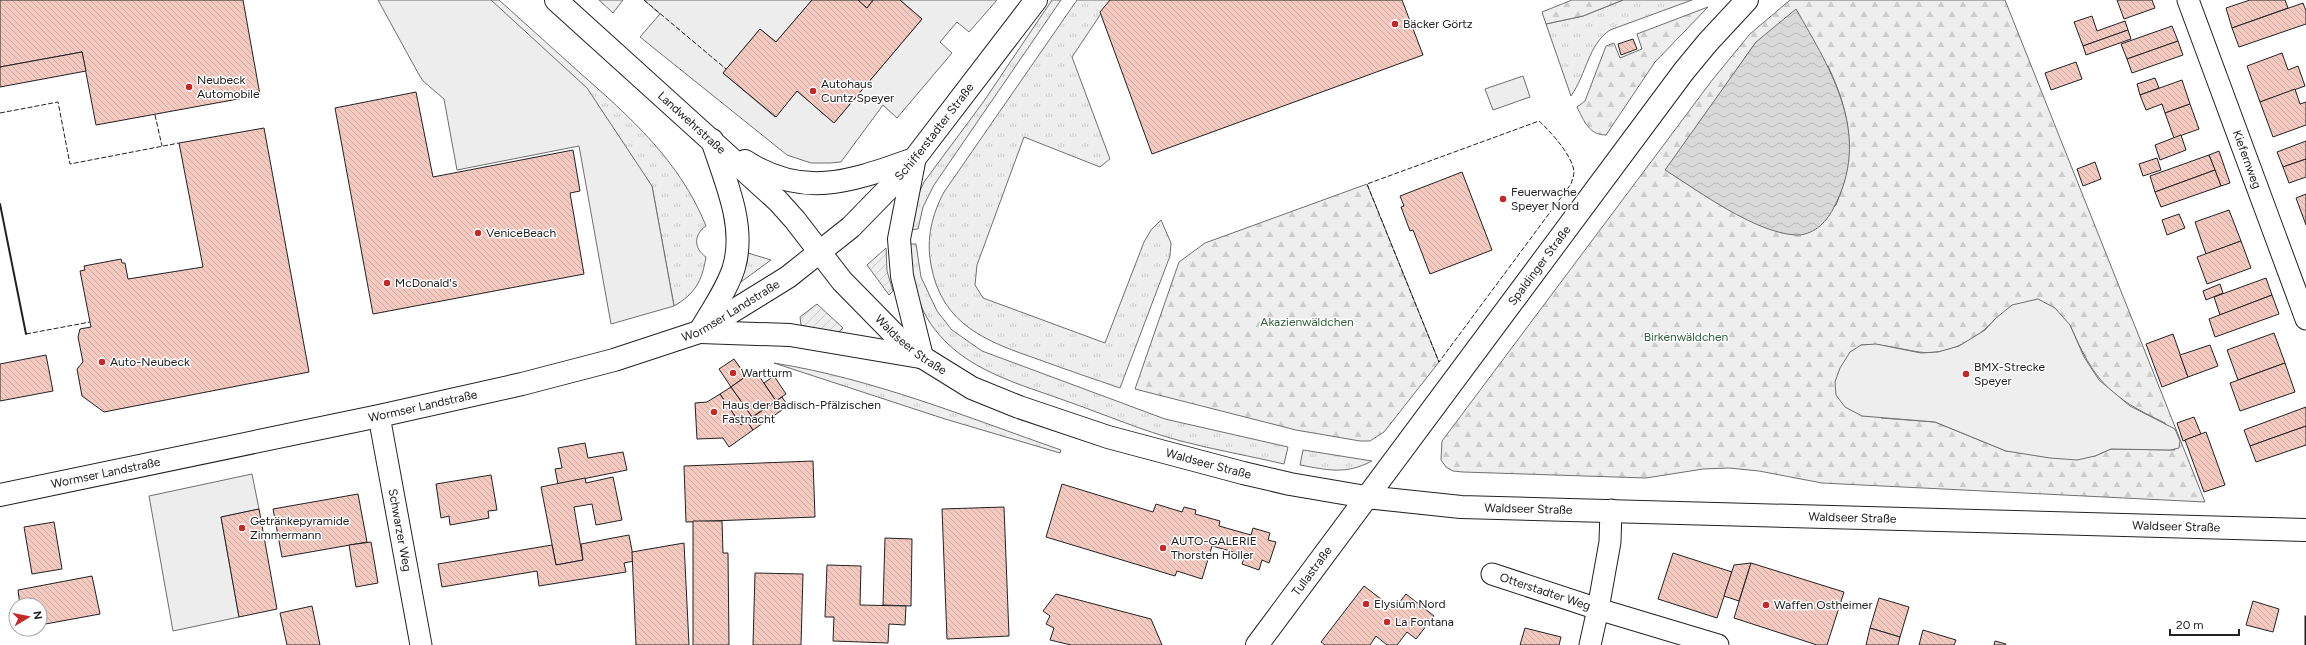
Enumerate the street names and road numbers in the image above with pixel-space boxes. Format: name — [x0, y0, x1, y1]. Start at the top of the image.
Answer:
street label: Schifferstadter Straße — [892, 80, 977, 183]
street label: Landwehrstraße — [655, 89, 729, 157]
street label: Kiefernweg — [2230, 128, 2264, 191]
street label: Spaldinger Straße — [1505, 223, 1574, 308]
street label: Wormser Landstraße — [680, 277, 782, 344]
street label: Waldseer Straße — [872, 312, 949, 378]
street label: Wormser Landstraße — [367, 387, 479, 425]
street label: Waldseer Straße — [1164, 446, 1253, 482]
street label: Wormser Landstraße — [50, 455, 162, 491]
street label: Schwarzer Weg — [385, 487, 414, 573]
street label: Waldseer Straße — [1484, 501, 1573, 517]
street label: Waldseer Straße — [1808, 509, 1897, 526]
street label: Waldseer Straße — [2132, 518, 2221, 535]
street label: Tullastraße — [1289, 543, 1335, 599]
street label: Otterstadter Weg — [1498, 570, 1592, 613]

